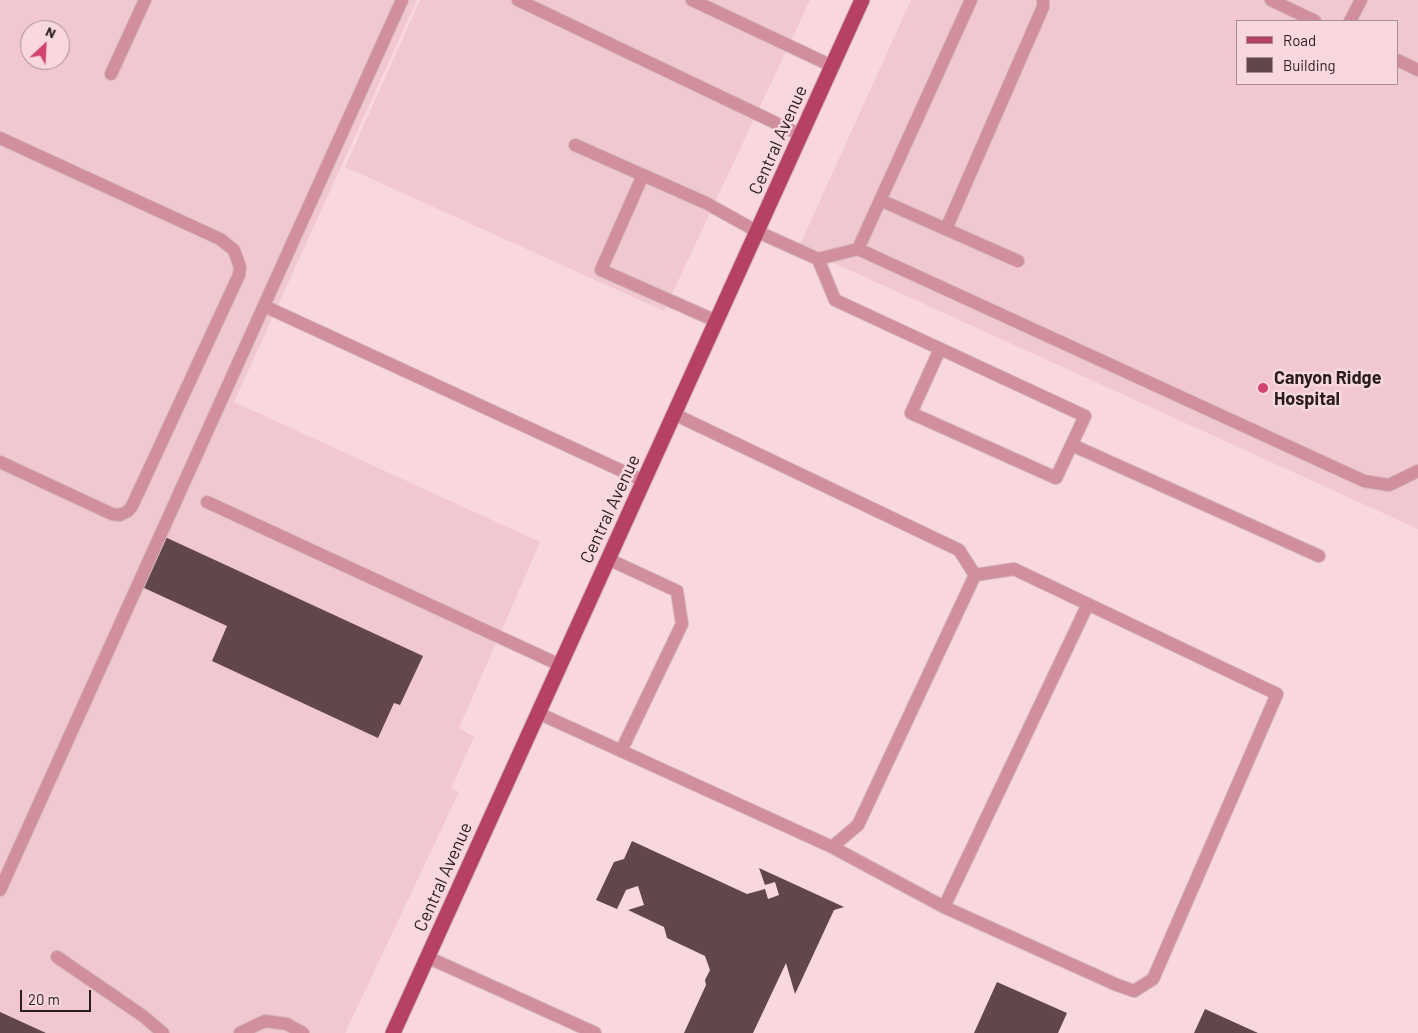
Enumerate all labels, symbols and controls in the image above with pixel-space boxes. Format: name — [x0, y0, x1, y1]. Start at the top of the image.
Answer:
north arrow — [20, 20, 70, 70]
legend — [1236, 20, 1398, 85]
text: N — [43, 22, 59, 42]
text: Road — [1283, 31, 1316, 49]
text: Building — [1283, 56, 1336, 74]
street label: Central Avenue — [744, 82, 812, 198]
place label: Canyon Ridge Hospital — [1274, 367, 1381, 409]
marker: Canyon Ridge Hospital — [1256, 381, 1270, 395]
street label: Central Avenue — [575, 451, 645, 567]
street label: Central Avenue — [409, 819, 477, 935]
scale bar — [22, 980, 94, 1012]
text: 20 m — [28, 990, 60, 1008]

